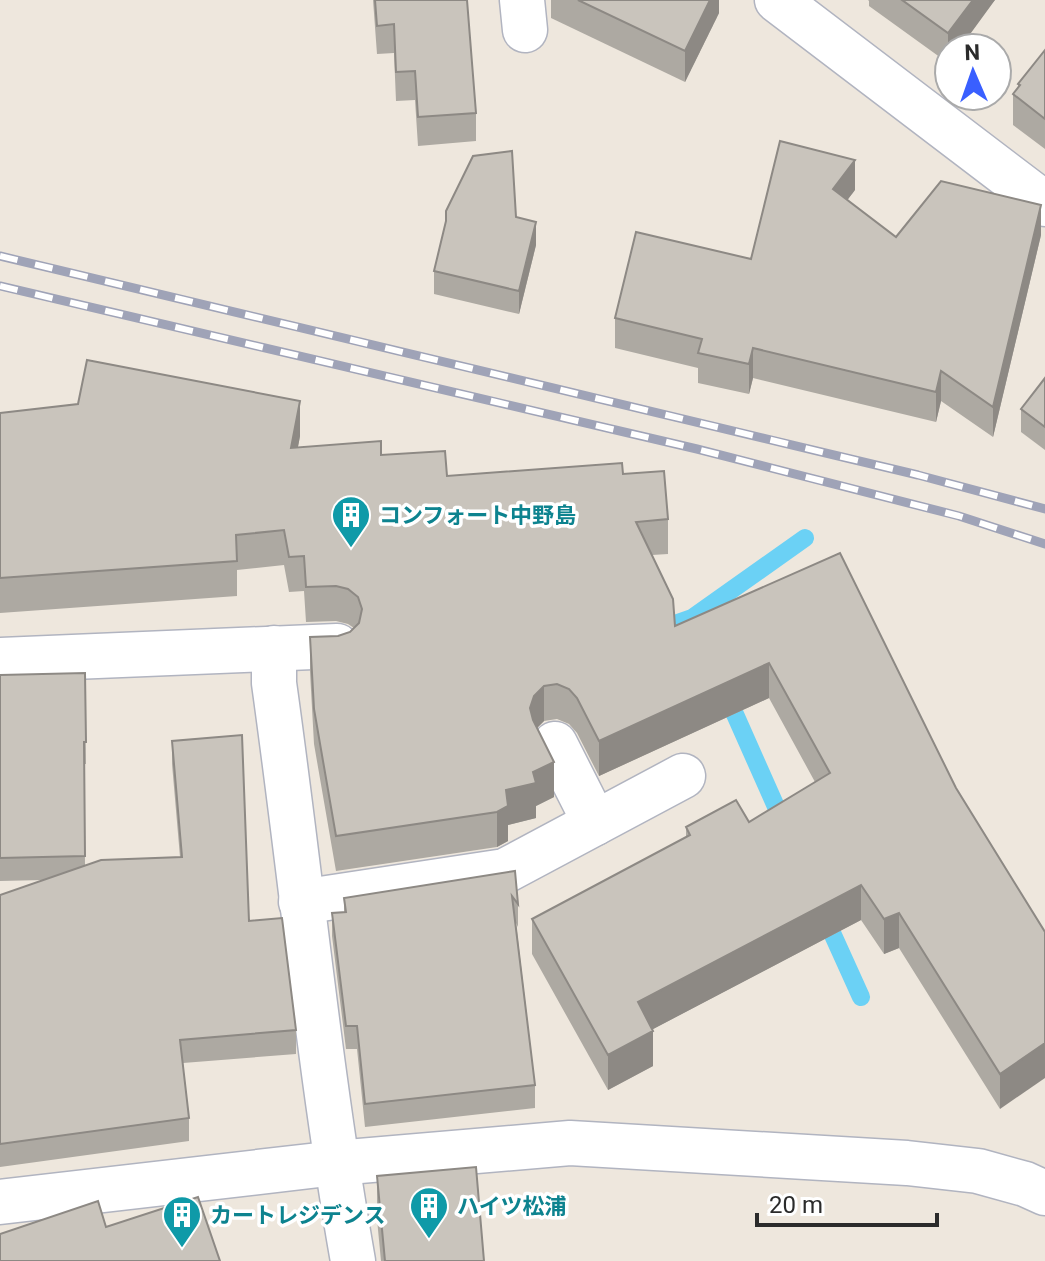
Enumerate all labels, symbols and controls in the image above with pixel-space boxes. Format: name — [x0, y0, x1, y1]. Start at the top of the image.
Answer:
north arrow — [933, 32, 1013, 112]
text: N — [964, 40, 981, 65]
building icon: コンフォート中野島 — [330, 494, 372, 549]
place label: コンフォート中野島 — [379, 503, 576, 528]
scale bar — [757, 1177, 937, 1227]
building icon: ハイツ松浦 — [408, 1185, 450, 1240]
text: 20 m — [769, 1191, 823, 1219]
building icon: カートレジデンス — [161, 1194, 203, 1249]
place label: ハイツ松浦 — [457, 1194, 567, 1219]
place label: カートレジデンス — [210, 1203, 386, 1228]

